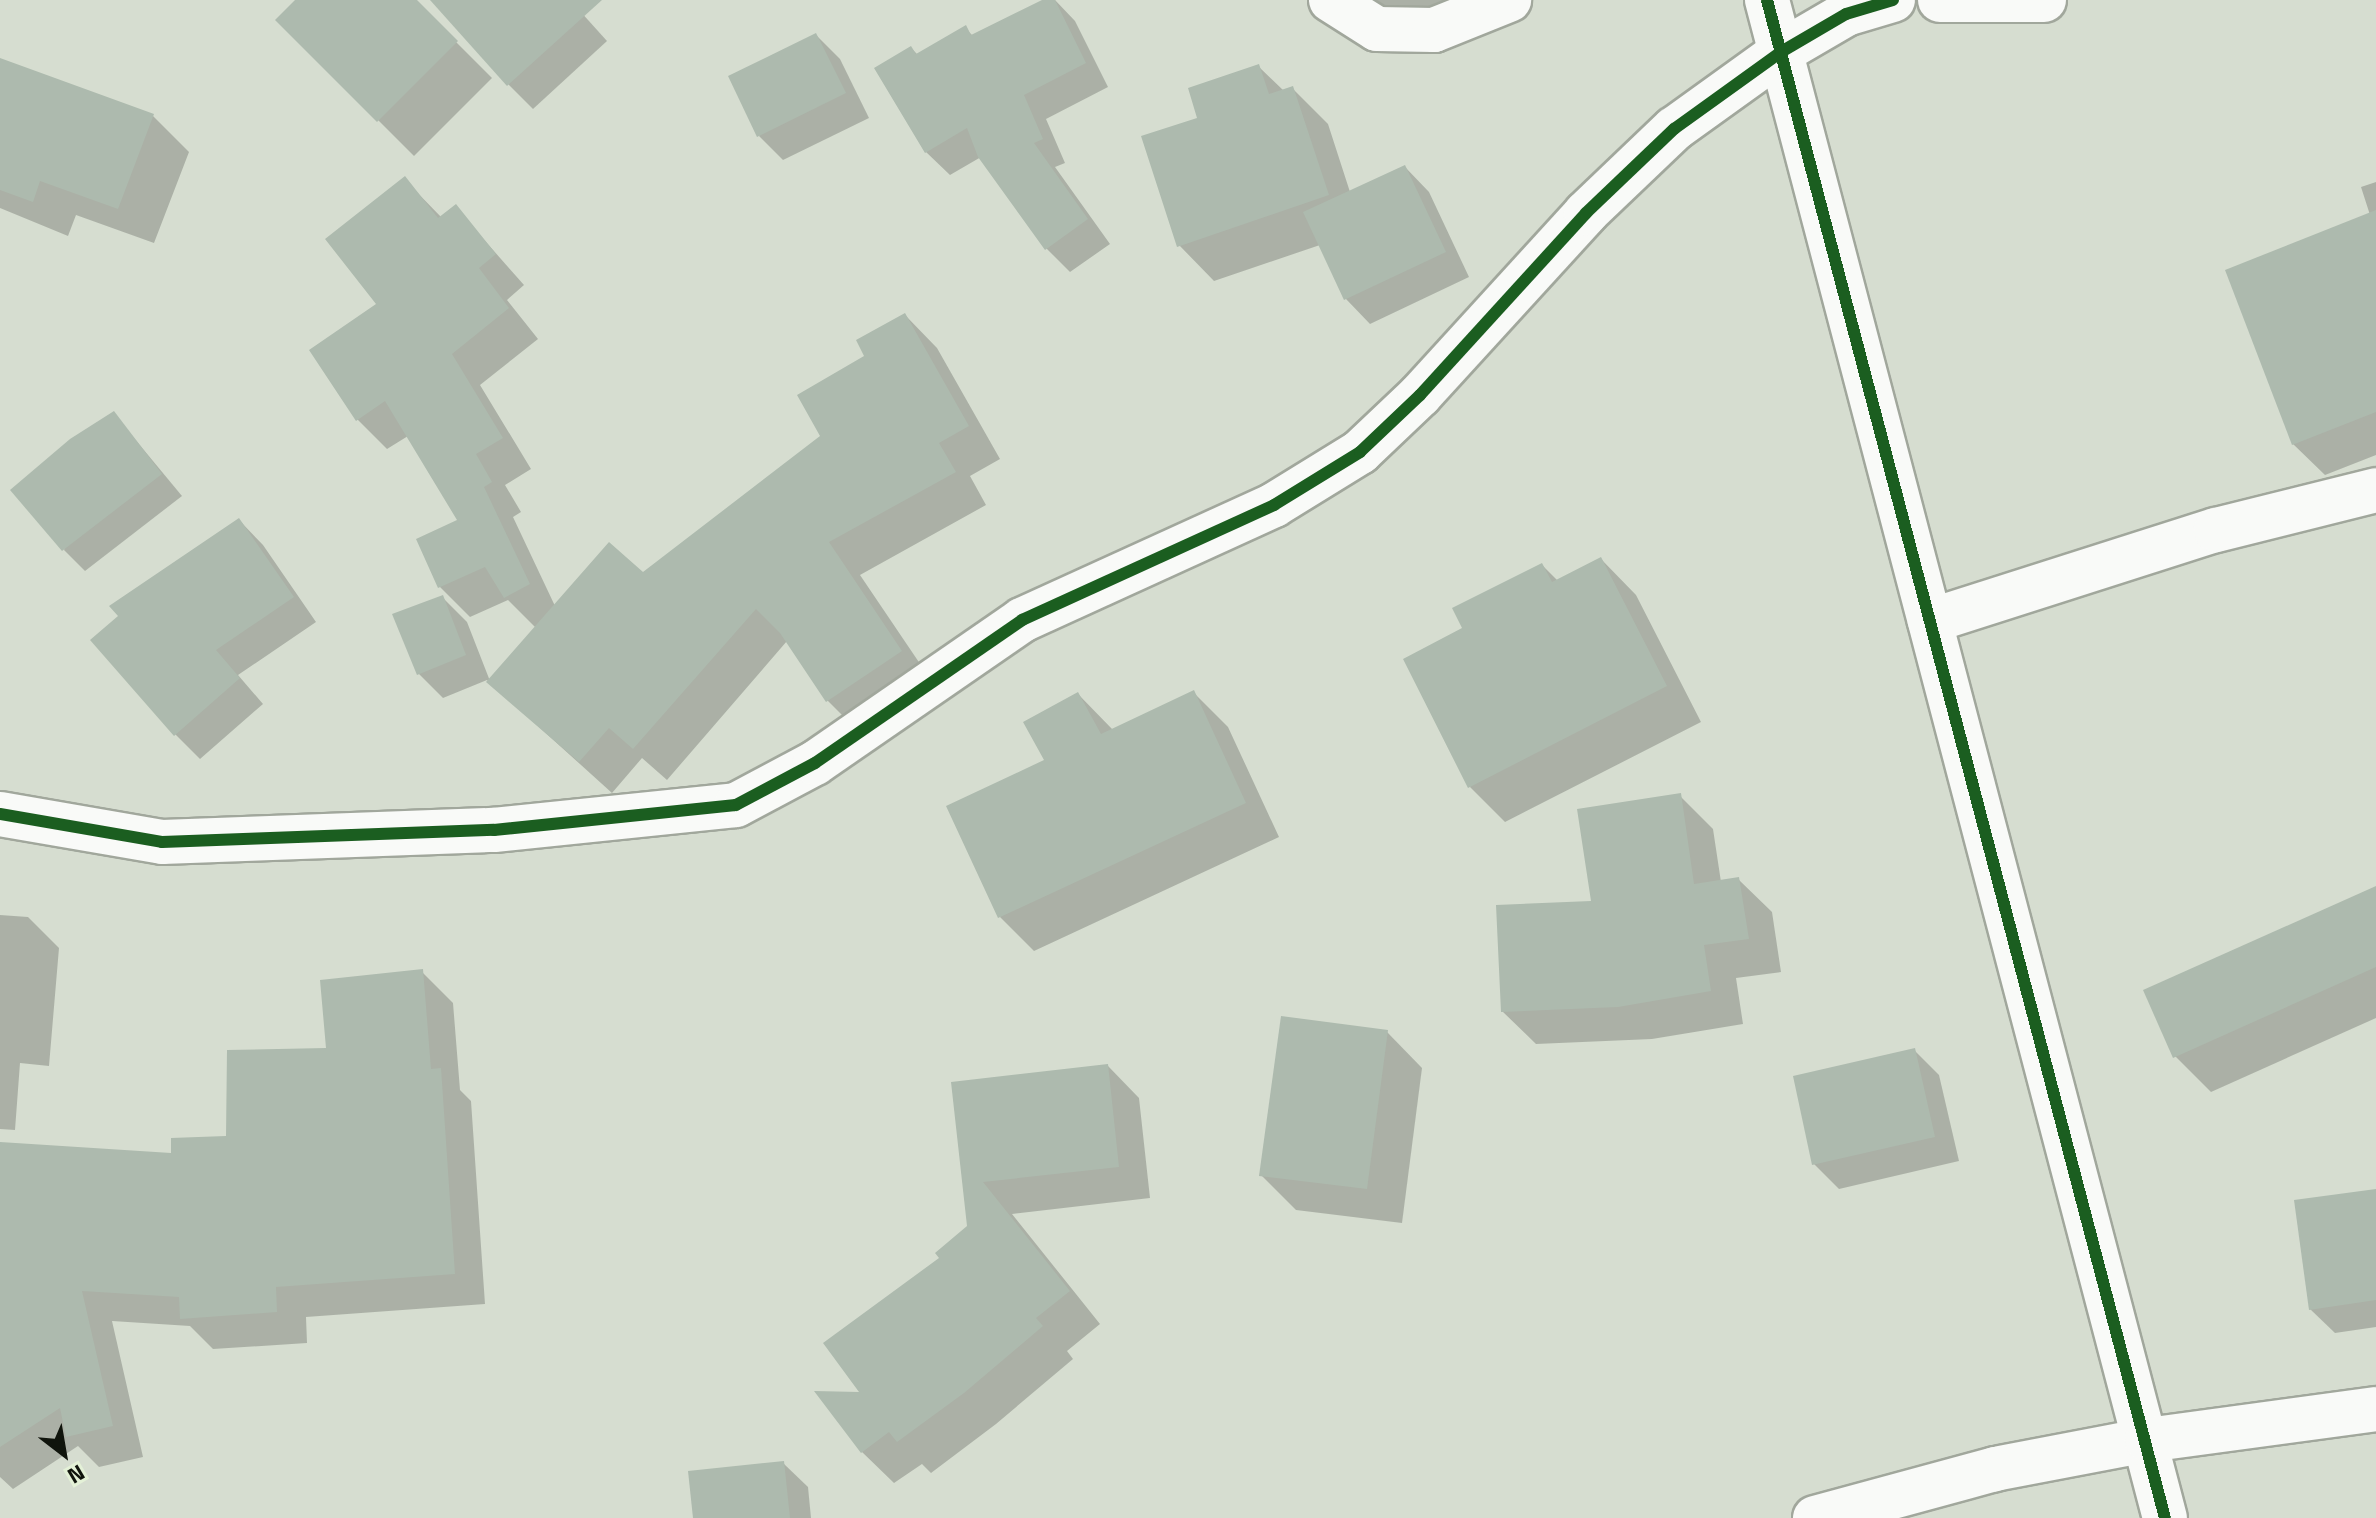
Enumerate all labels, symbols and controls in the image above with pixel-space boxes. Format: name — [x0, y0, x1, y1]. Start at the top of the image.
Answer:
north arrow — [24, 1414, 104, 1494]
text: N — [61, 1456, 92, 1493]

